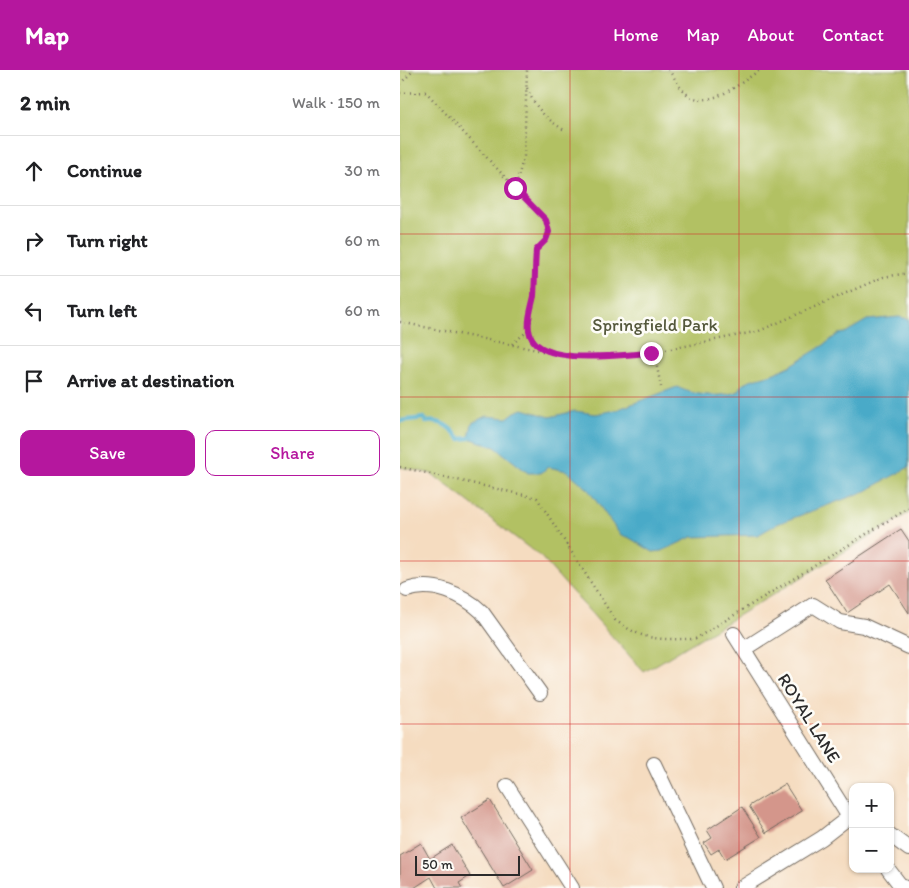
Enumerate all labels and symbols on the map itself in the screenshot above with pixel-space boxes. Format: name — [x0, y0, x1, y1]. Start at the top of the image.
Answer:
route start — [504, 177, 527, 200]
park label: Springfield Park — [592, 314, 718, 336]
route end — [640, 342, 663, 365]
street label: ROYAL LANE — [773, 669, 845, 767]
scale bar — [415, 853, 520, 876]

